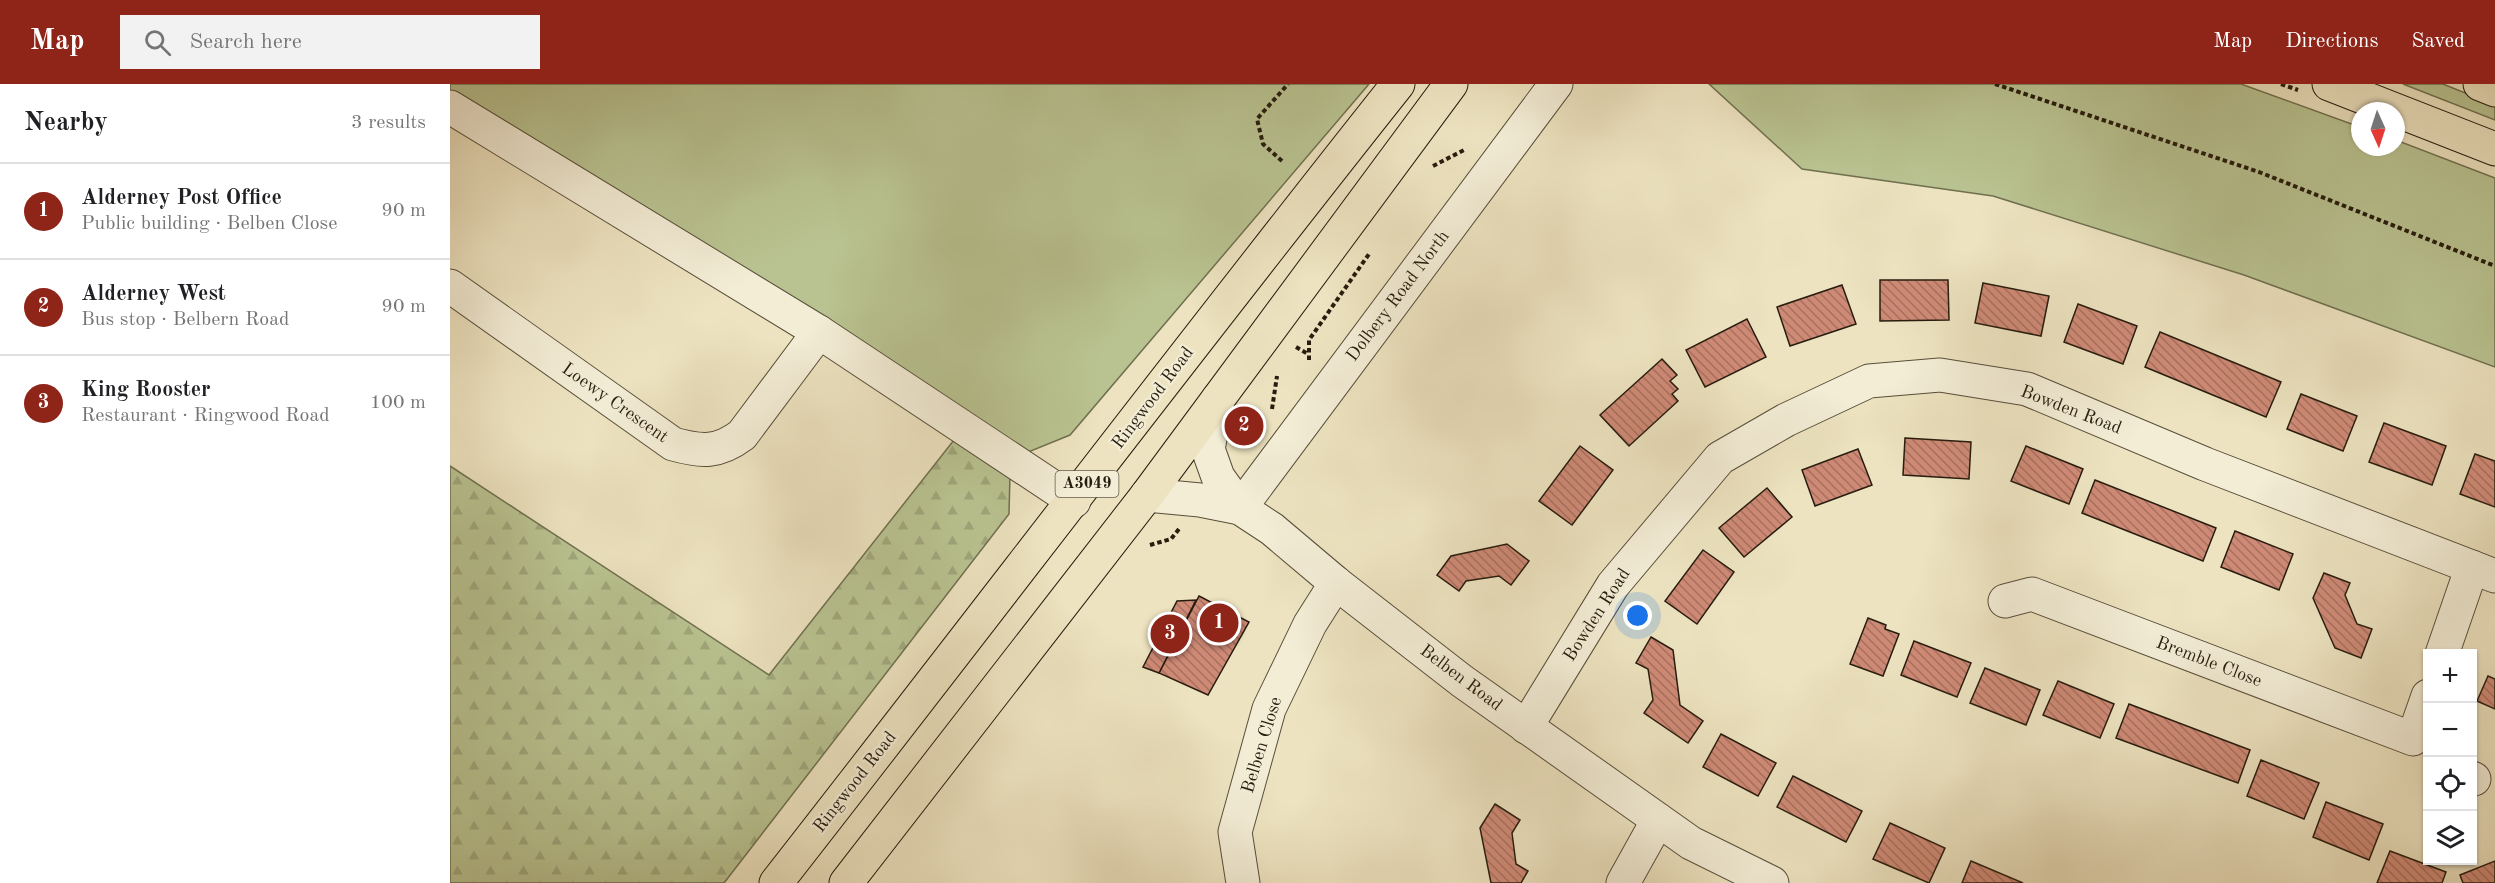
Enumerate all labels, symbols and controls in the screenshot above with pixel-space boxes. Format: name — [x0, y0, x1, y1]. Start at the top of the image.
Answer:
search box — [120, 15, 540, 69]
icon: search — [141, 26, 174, 59]
text: Map — [30, 28, 84, 56]
text: Search here — [189, 31, 302, 53]
text: Map — [2213, 31, 2252, 52]
text: Directions — [2285, 31, 2379, 52]
text: Saved — [2412, 31, 2465, 52]
north arrow — [2351, 102, 2405, 156]
text: Nearby — [24, 110, 108, 136]
text: 3 results — [351, 113, 426, 133]
text: Alderney Post Office — [81, 187, 282, 209]
text: 1 — [38, 201, 49, 221]
text: 90 m — [381, 201, 426, 221]
text: Public building · Belben Close — [81, 214, 337, 234]
street label: Dolbery Road North — [1343, 227, 1453, 365]
text: Alderney West — [81, 283, 226, 305]
text: 2 — [38, 297, 49, 317]
text: 90 m — [381, 297, 426, 317]
text: Bus stop · Belbern Road — [81, 310, 290, 330]
street label: Ringwood Road — [1109, 344, 1197, 452]
street label: Loewy Crescent — [558, 360, 672, 446]
text: King Rooster — [81, 379, 211, 401]
street label: Bowden Road — [2018, 382, 2124, 438]
text: 3 — [38, 393, 49, 413]
text: 100 m — [370, 393, 426, 413]
pin: 2 — [1224, 404, 1264, 448]
text: Restaurant · Ringwood Road — [81, 406, 330, 426]
road number: A3049 — [1056, 471, 1118, 497]
street label: Bowden Road — [1560, 565, 1634, 665]
pin: 1 — [1200, 600, 1238, 646]
your location — [1623, 601, 1652, 630]
pin: 3 — [1150, 612, 1190, 656]
street label: Bremble Close — [2154, 634, 2264, 690]
street label: Belben Road — [1416, 641, 1506, 715]
map controls — [2423, 649, 2477, 865]
button: + — [2423, 649, 2477, 703]
street label: Belben Close — [1239, 695, 1285, 795]
button: − — [2423, 703, 2477, 757]
street label: Ringwood Road — [810, 728, 900, 836]
button: locate — [2423, 757, 2477, 811]
button: layers — [2423, 811, 2477, 865]

